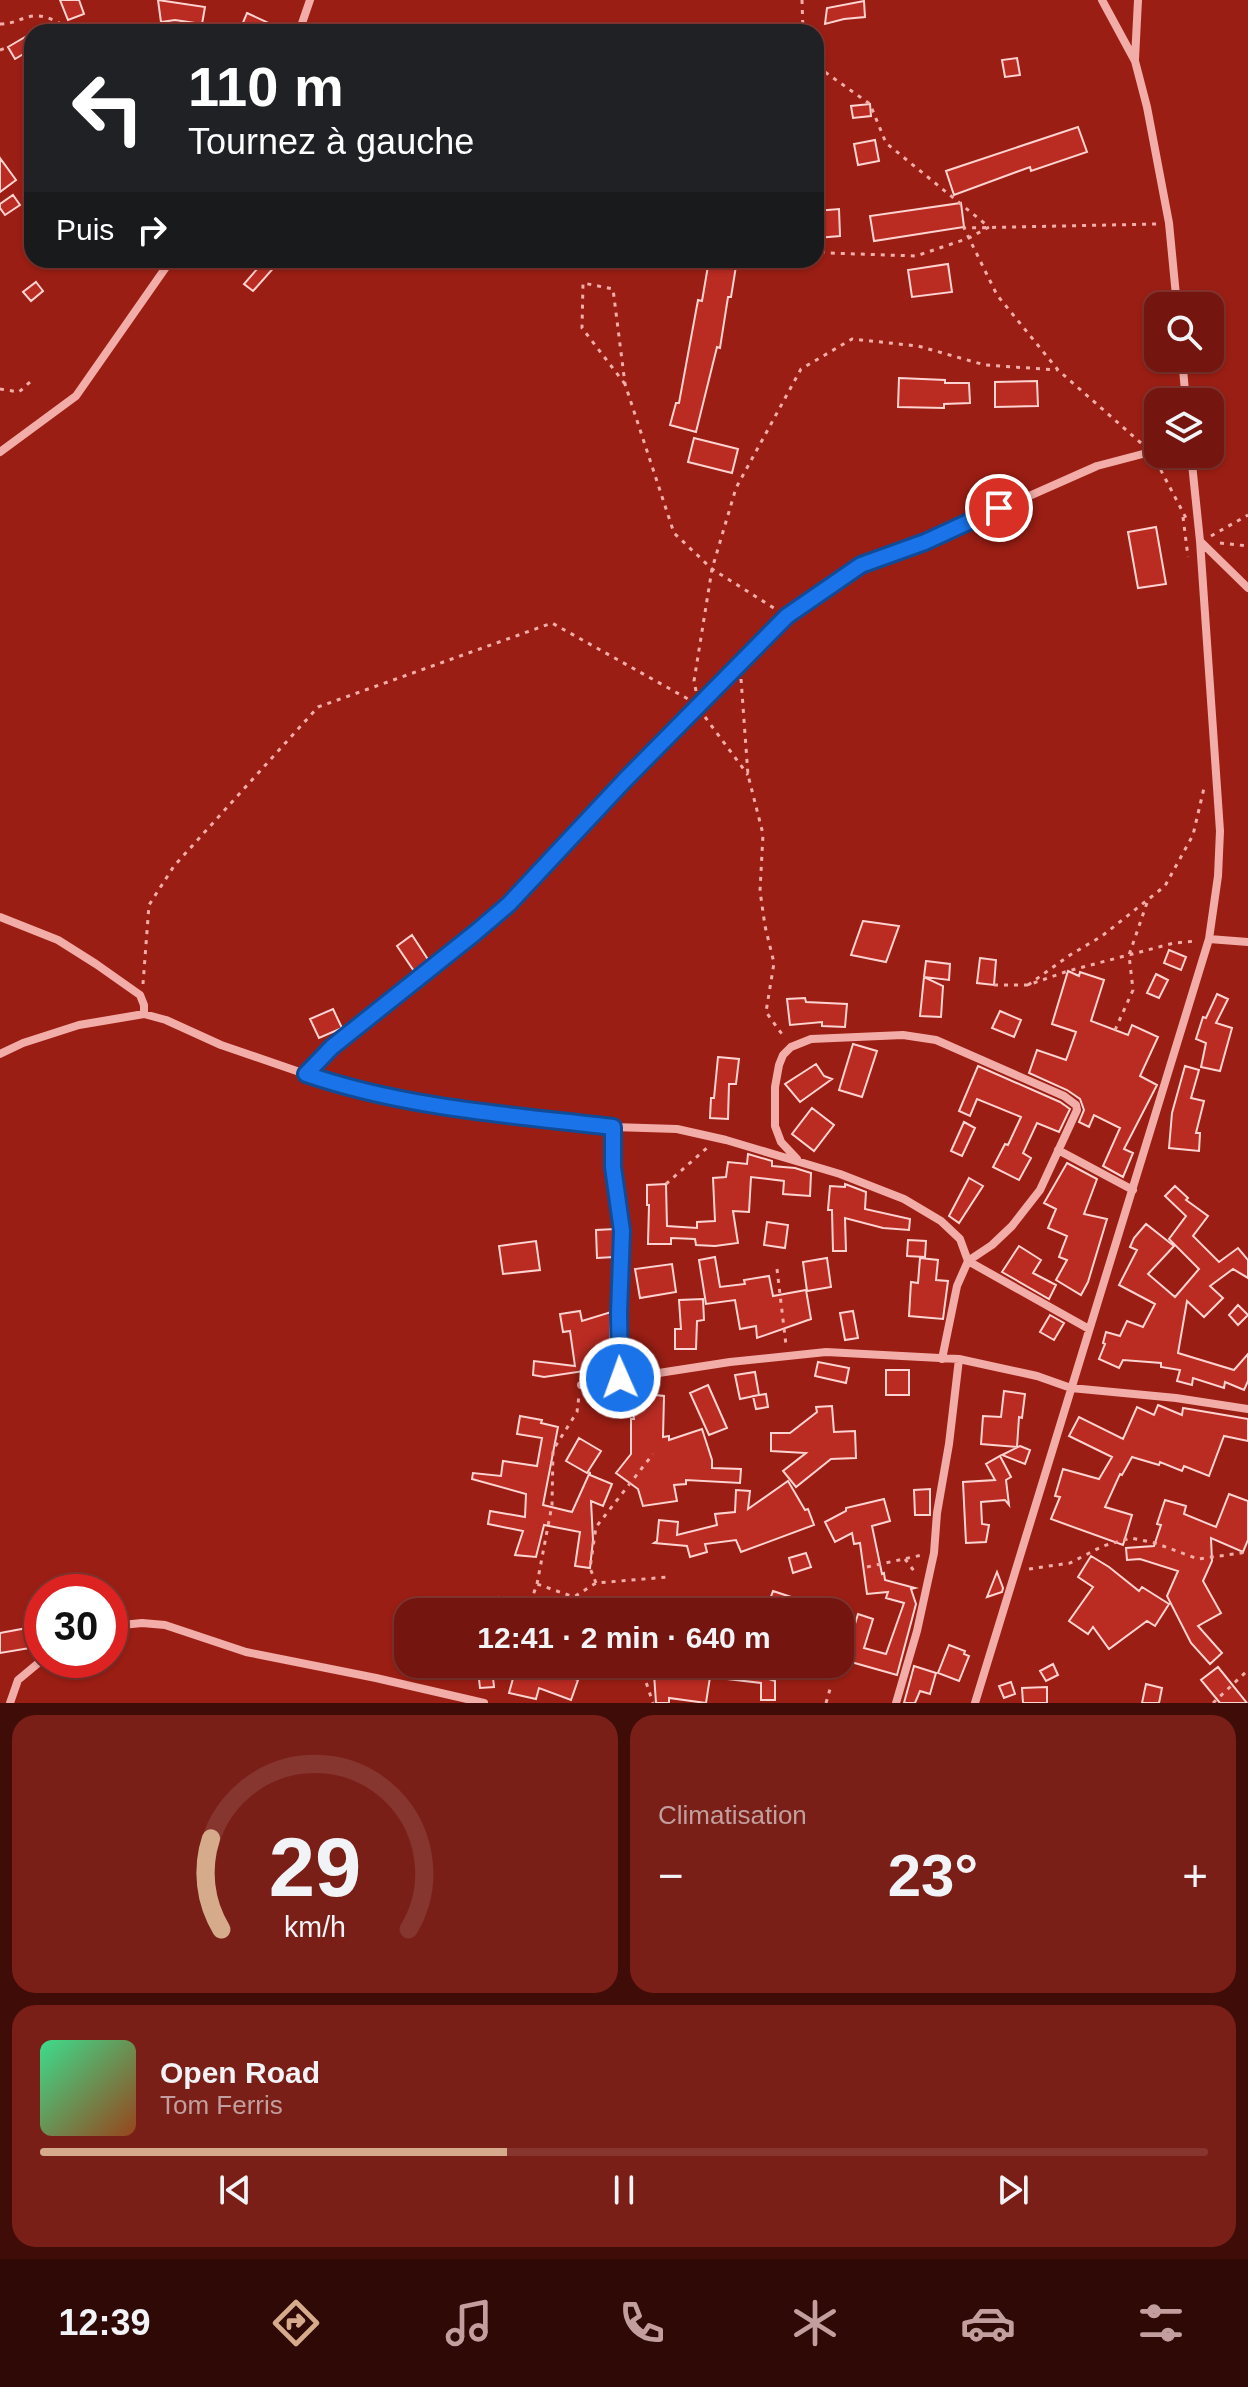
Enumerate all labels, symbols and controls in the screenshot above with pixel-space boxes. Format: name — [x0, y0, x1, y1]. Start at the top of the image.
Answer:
text: 110 m — [188, 55, 344, 118]
icon: left — [56, 56, 160, 160]
text: Tournez à gauche — [188, 121, 474, 162]
icon: right — [130, 208, 174, 252]
text: Puis — [56, 213, 114, 246]
map controls — [1144, 292, 1224, 468]
button: search — [1144, 292, 1224, 372]
button: layers — [1144, 388, 1224, 468]
pin — [965, 474, 1033, 542]
icon: arrive — [977, 486, 1021, 530]
position arrow — [578, 1336, 662, 1420]
speed limit sign: 30 — [24, 1574, 128, 1678]
text: 12:41 · 2 min · 640 m — [477, 1621, 771, 1654]
text: Climatisation — [658, 1800, 807, 1830]
text: 29 — [269, 1821, 361, 1914]
text: 23° — [888, 1842, 978, 1909]
text: − — [658, 1851, 684, 1900]
text: + — [1182, 1851, 1208, 1900]
text: km/h — [284, 1911, 346, 1943]
text: Open Road — [160, 2056, 320, 2089]
text: Tom Ferris — [160, 2090, 283, 2120]
icon: previous — [213, 2168, 257, 2212]
icon: pause — [602, 2168, 646, 2212]
icon: next — [991, 2168, 1035, 2212]
icon: directions — [268, 2295, 324, 2351]
icon: music — [441, 2295, 497, 2351]
icon: phone — [614, 2295, 670, 2351]
icon: climate — [787, 2295, 843, 2351]
icon: car — [960, 2295, 1016, 2351]
icon: filters — [1133, 2295, 1189, 2351]
text: 12:39 — [59, 2302, 151, 2343]

